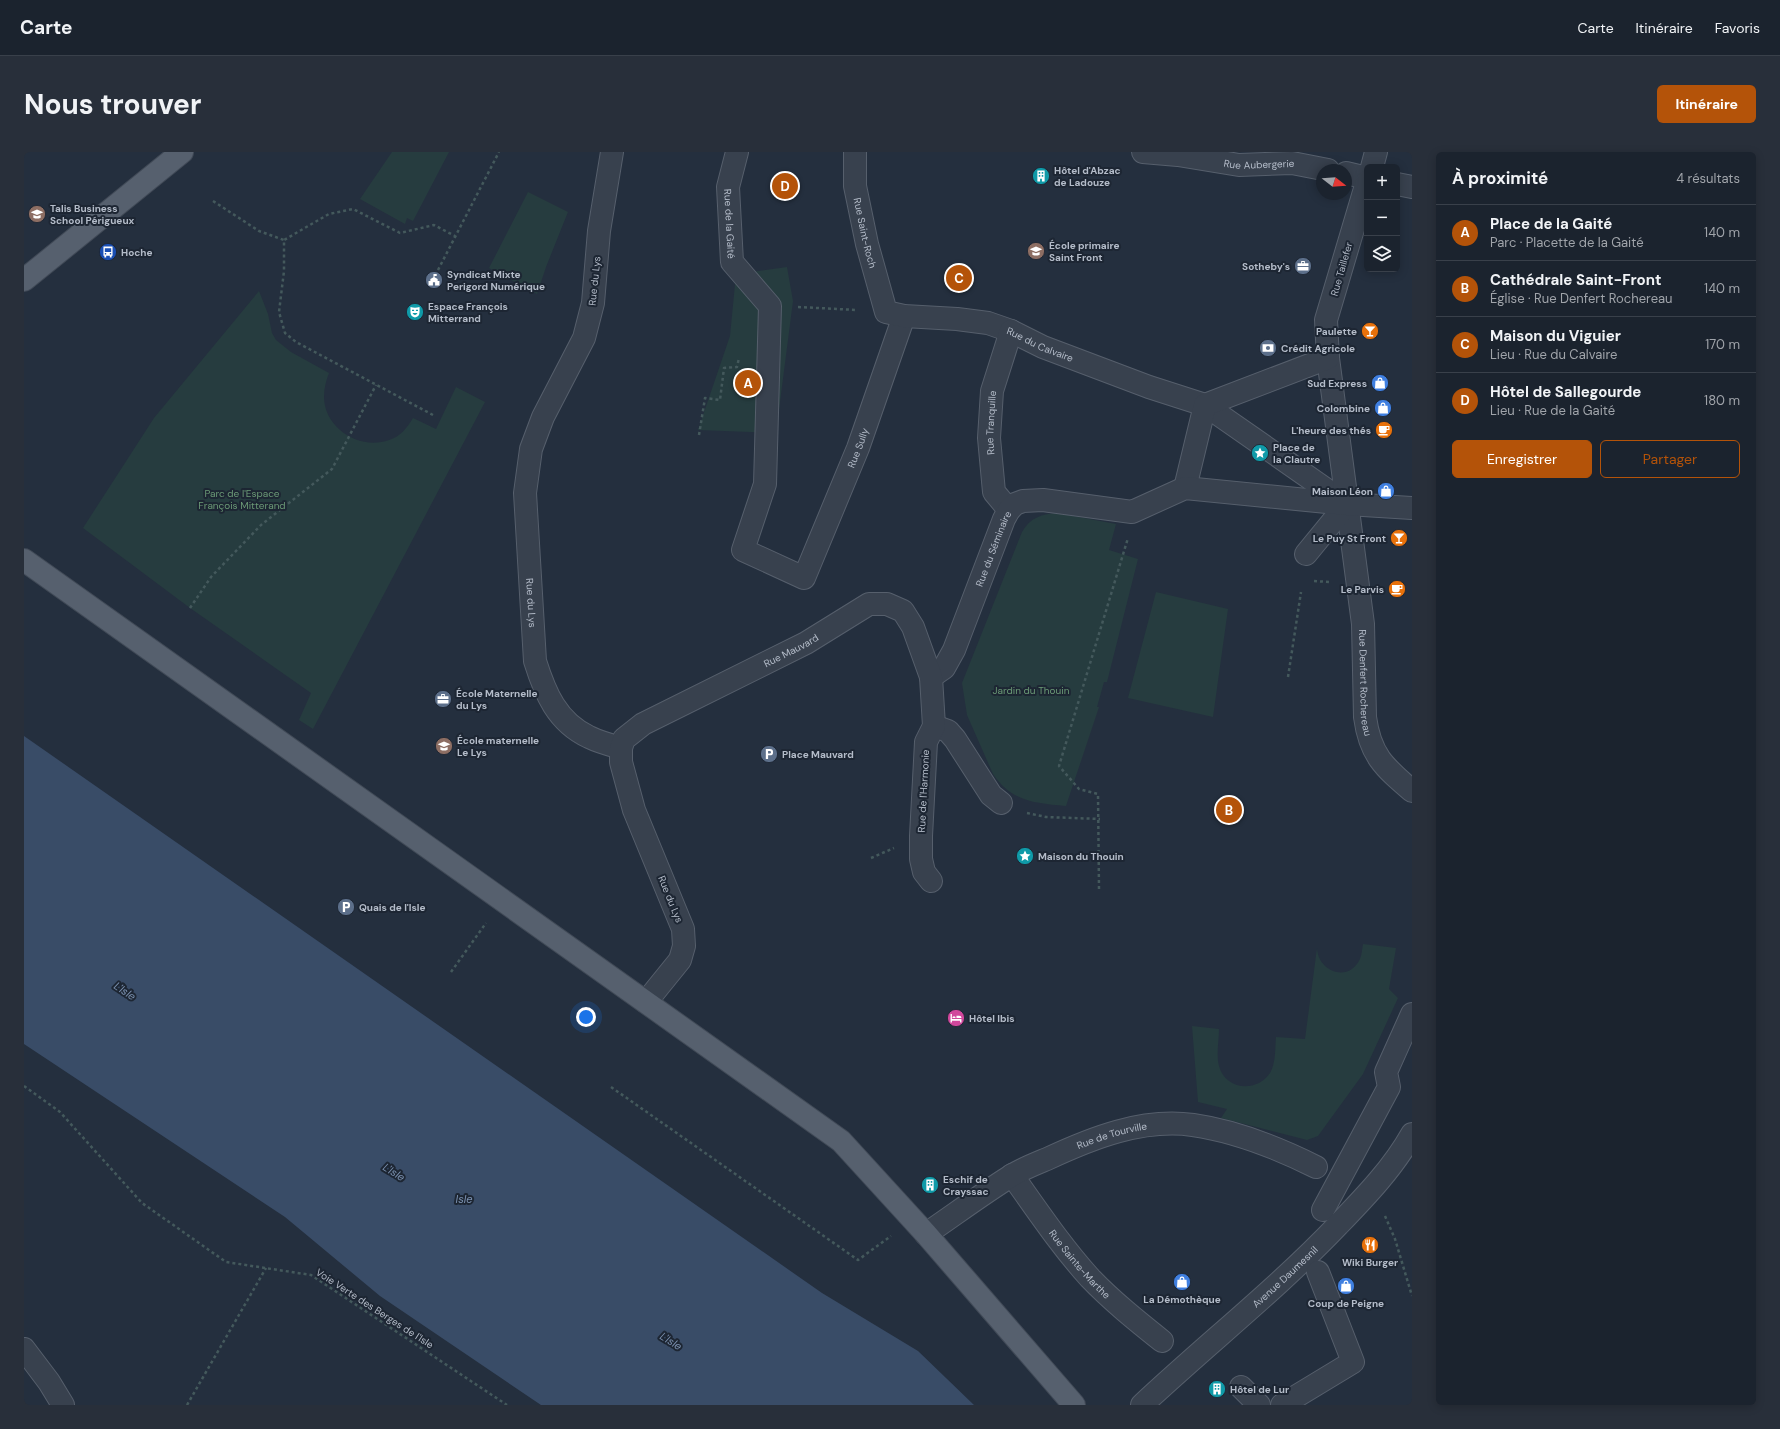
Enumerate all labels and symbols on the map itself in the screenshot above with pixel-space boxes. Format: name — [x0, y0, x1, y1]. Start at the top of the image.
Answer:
street label: Rue Aubergerie — [1223, 157, 1295, 172]
place label: Hôtel d'Abzac de Ladouze — [1054, 164, 1121, 189]
north arrow — [1316, 164, 1352, 200]
building icon: Hôtel d'Abzac de Ladouze — [1031, 166, 1051, 186]
pin: D — [772, 171, 798, 201]
street label: Rue de la Gaité — [721, 189, 738, 259]
street label: Rue Saint-Roch — [851, 197, 879, 270]
place label: Talis Business School Périgueux — [50, 202, 135, 227]
school or university icon: Talis Business School Périgueux — [27, 204, 47, 224]
place label: École primaire Saint Front — [1049, 239, 1119, 264]
street label: Rue Taillefer — [1328, 240, 1355, 298]
school or university icon: École primaire Saint Front — [1026, 241, 1046, 261]
bus stop icon: Hoche — [98, 242, 118, 262]
place label: Hoche — [121, 246, 153, 259]
street label: Rue du Lys — [585, 256, 604, 306]
office icon: Sotheby's — [1293, 256, 1313, 276]
place label: Sotheby's — [1242, 260, 1290, 273]
pin: C — [946, 263, 972, 293]
place label: Syndicat Mixte Perigord Numérique — [447, 268, 545, 293]
public building icon: Syndicat Mixte Perigord Numérique — [424, 270, 444, 290]
place label: Espace François Mitterrand — [428, 300, 508, 325]
theatre icon: Espace François Mitterrand — [405, 302, 425, 322]
bar icon: Paulette — [1360, 321, 1380, 341]
street label: Rue du Calvaire — [1005, 324, 1075, 365]
place label: Paulette — [1316, 325, 1357, 338]
bank icon: Crédit Agricole — [1258, 338, 1278, 358]
place label: Crédit Agricole — [1281, 342, 1355, 355]
pin: A — [735, 368, 761, 398]
shop icon: Sud Express — [1370, 373, 1390, 393]
place label: Sud Express — [1307, 377, 1367, 390]
street label: Rue Tranquille — [983, 390, 999, 455]
shop icon: Colombine — [1373, 398, 1393, 418]
place label: Colombine — [1317, 402, 1370, 415]
cafe icon: L'heure des thés — [1374, 420, 1394, 440]
place label: L'heure des thés — [1291, 424, 1371, 437]
street label: Rue Sully — [845, 426, 872, 470]
place label: Place de la Clautre — [1273, 441, 1320, 466]
place icon: Place de la Clautre — [1250, 443, 1270, 463]
shop icon: Maison Léon — [1376, 481, 1396, 501]
place label: Maison Léon — [1312, 485, 1373, 498]
park label: Parc de l'Espace François Mitterand — [198, 487, 286, 512]
street label: Rue du Séminaire — [973, 508, 1014, 589]
bar icon: Le Puy St Front — [1389, 528, 1409, 548]
place label: Le Puy St Front — [1313, 532, 1386, 545]
street label: Rue du Lys — [523, 578, 539, 628]
cafe icon: Le Parvis — [1387, 579, 1407, 599]
place label: Le Parvis — [1341, 583, 1384, 596]
street label: Rue Denfert Rochereau — [1356, 629, 1375, 738]
street label: Rue Mauvard — [761, 631, 821, 670]
park label: Jardin du Thouin — [993, 684, 1070, 697]
place label: École Maternelle du Lys — [456, 687, 538, 712]
office icon: École Maternelle du Lys — [433, 689, 453, 709]
place label: École maternelle Le Lys — [457, 734, 539, 759]
school or university icon: École maternelle Le Lys — [434, 736, 454, 756]
parking icon: Place Mauvard — [759, 744, 779, 764]
place label: Place Mauvard — [782, 748, 854, 761]
street label: Rue de l'Harmonie — [915, 749, 932, 833]
pin: B — [1216, 795, 1242, 825]
place icon: Maison du Thouin — [1015, 846, 1035, 866]
place label: Maison du Thouin — [1038, 850, 1124, 863]
street label: Rue du Lys — [655, 874, 686, 925]
parking icon: Quais de l'Isle — [336, 897, 356, 917]
place label: Quais de l'Isle — [359, 901, 426, 914]
water label: L'Isle — [111, 979, 139, 1003]
your location — [576, 1007, 596, 1027]
hotel icon: Hôtel Ibis — [946, 1008, 966, 1028]
place label: Hôtel Ibis — [969, 1012, 1015, 1025]
street label: Rue de Tourville — [1075, 1119, 1148, 1152]
water label: L'Isle — [380, 1160, 408, 1184]
place label: Eschif de Crayssac — [943, 1173, 989, 1198]
building icon: Eschif de Crayssac — [920, 1175, 940, 1195]
water label: Isle — [456, 1192, 472, 1206]
street label: Rue Sainte-Marthe — [1046, 1227, 1113, 1302]
restaurant icon: Wiki Burger — [1360, 1235, 1380, 1255]
street label: Avenue Daumesnil — [1250, 1243, 1321, 1311]
place label: Wiki Burger — [1342, 1256, 1398, 1269]
street label: Voie Verte des Berges de l'Isle — [313, 1265, 436, 1352]
shop icon: La Démothèque — [1172, 1272, 1192, 1292]
shop icon: Coup de Peigne — [1336, 1276, 1356, 1296]
place label: La Démothèque — [1143, 1293, 1221, 1306]
place label: Coup de Peigne — [1308, 1297, 1384, 1310]
water label: L'Isle — [657, 1329, 685, 1353]
building icon: Hôtel de Lur — [1207, 1379, 1227, 1399]
place label: Hôtel de Lur — [1230, 1383, 1289, 1396]

